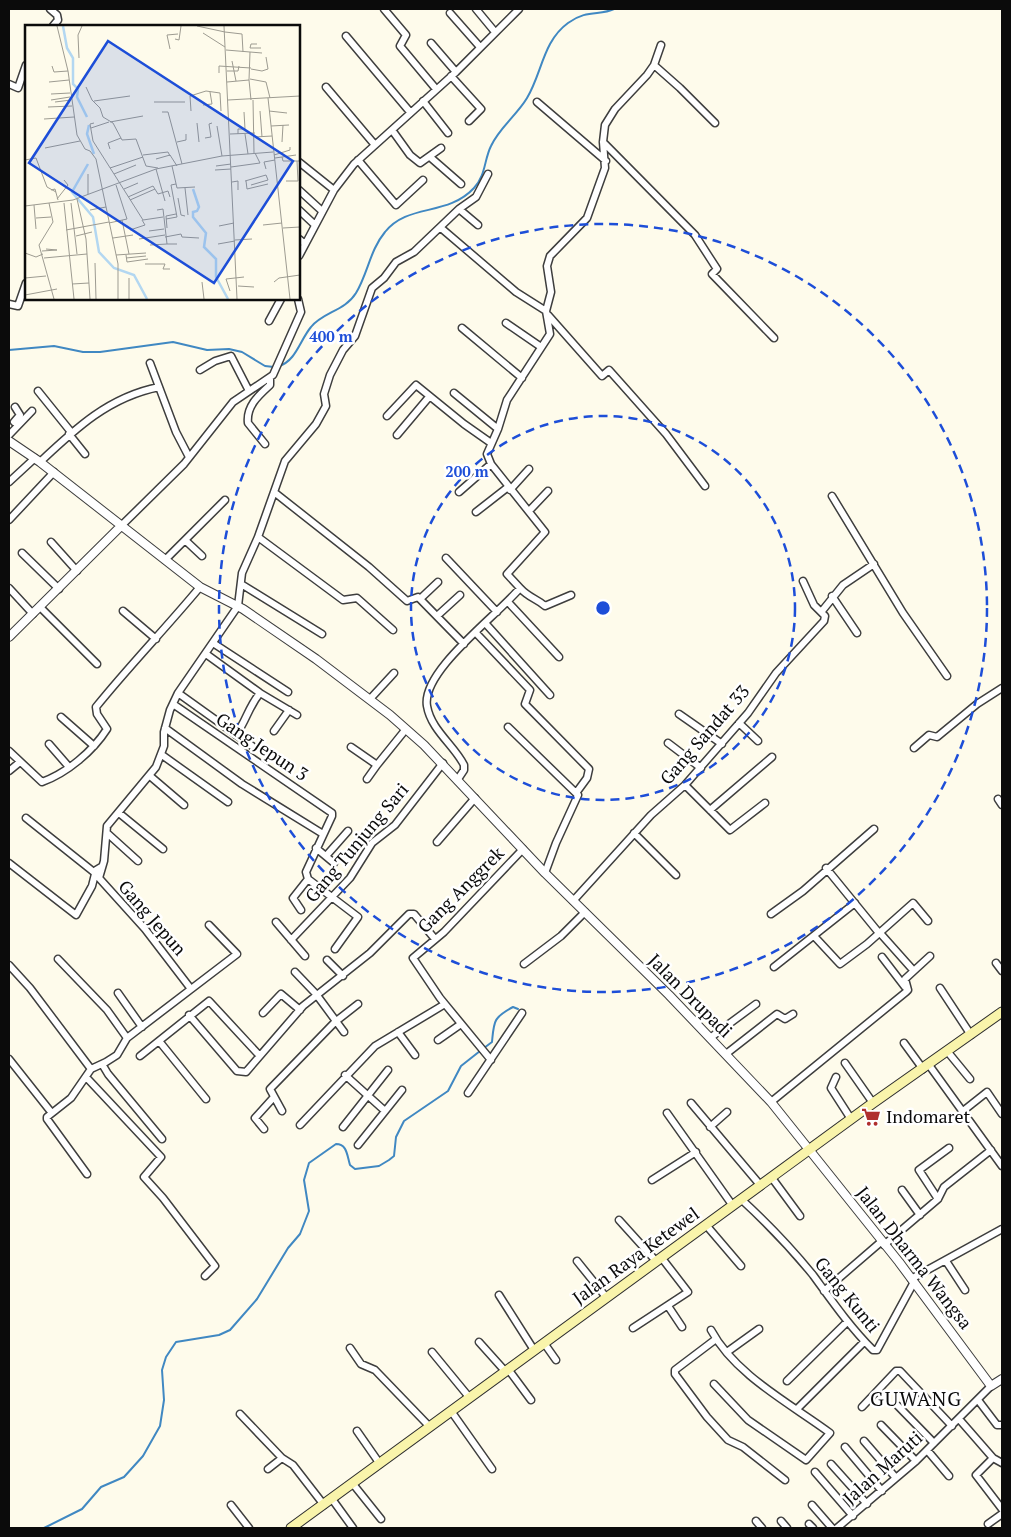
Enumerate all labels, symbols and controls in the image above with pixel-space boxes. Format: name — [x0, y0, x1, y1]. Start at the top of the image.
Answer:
inset map — [25, 25, 300, 300]
text: 400 m — [309, 326, 353, 346]
text: 200 m — [445, 461, 489, 481]
centre of rings — [594, 599, 612, 617]
street label: Gang Sandat 33 — [654, 679, 754, 789]
street label: Gang Jepun 3 — [212, 706, 313, 786]
street label: Gang Tunjung Sari — [299, 778, 413, 907]
street label: Gang Anggrek — [412, 840, 509, 938]
street label: Gang Jepun — [113, 875, 192, 960]
street label: Jalan Drupadi — [644, 948, 738, 1042]
place label: Indomaret — [886, 1104, 971, 1128]
supermarket icon: Indomaret — [860, 1106, 882, 1128]
street label: Jalan Dharma Wangsa — [851, 1181, 978, 1334]
street label: Jalan Raya Ketewel — [567, 1201, 703, 1309]
street label: Gang Kunti — [810, 1252, 886, 1337]
district label: GUWANG — [870, 1385, 962, 1412]
street label: Jalan Maruti — [838, 1425, 927, 1509]

